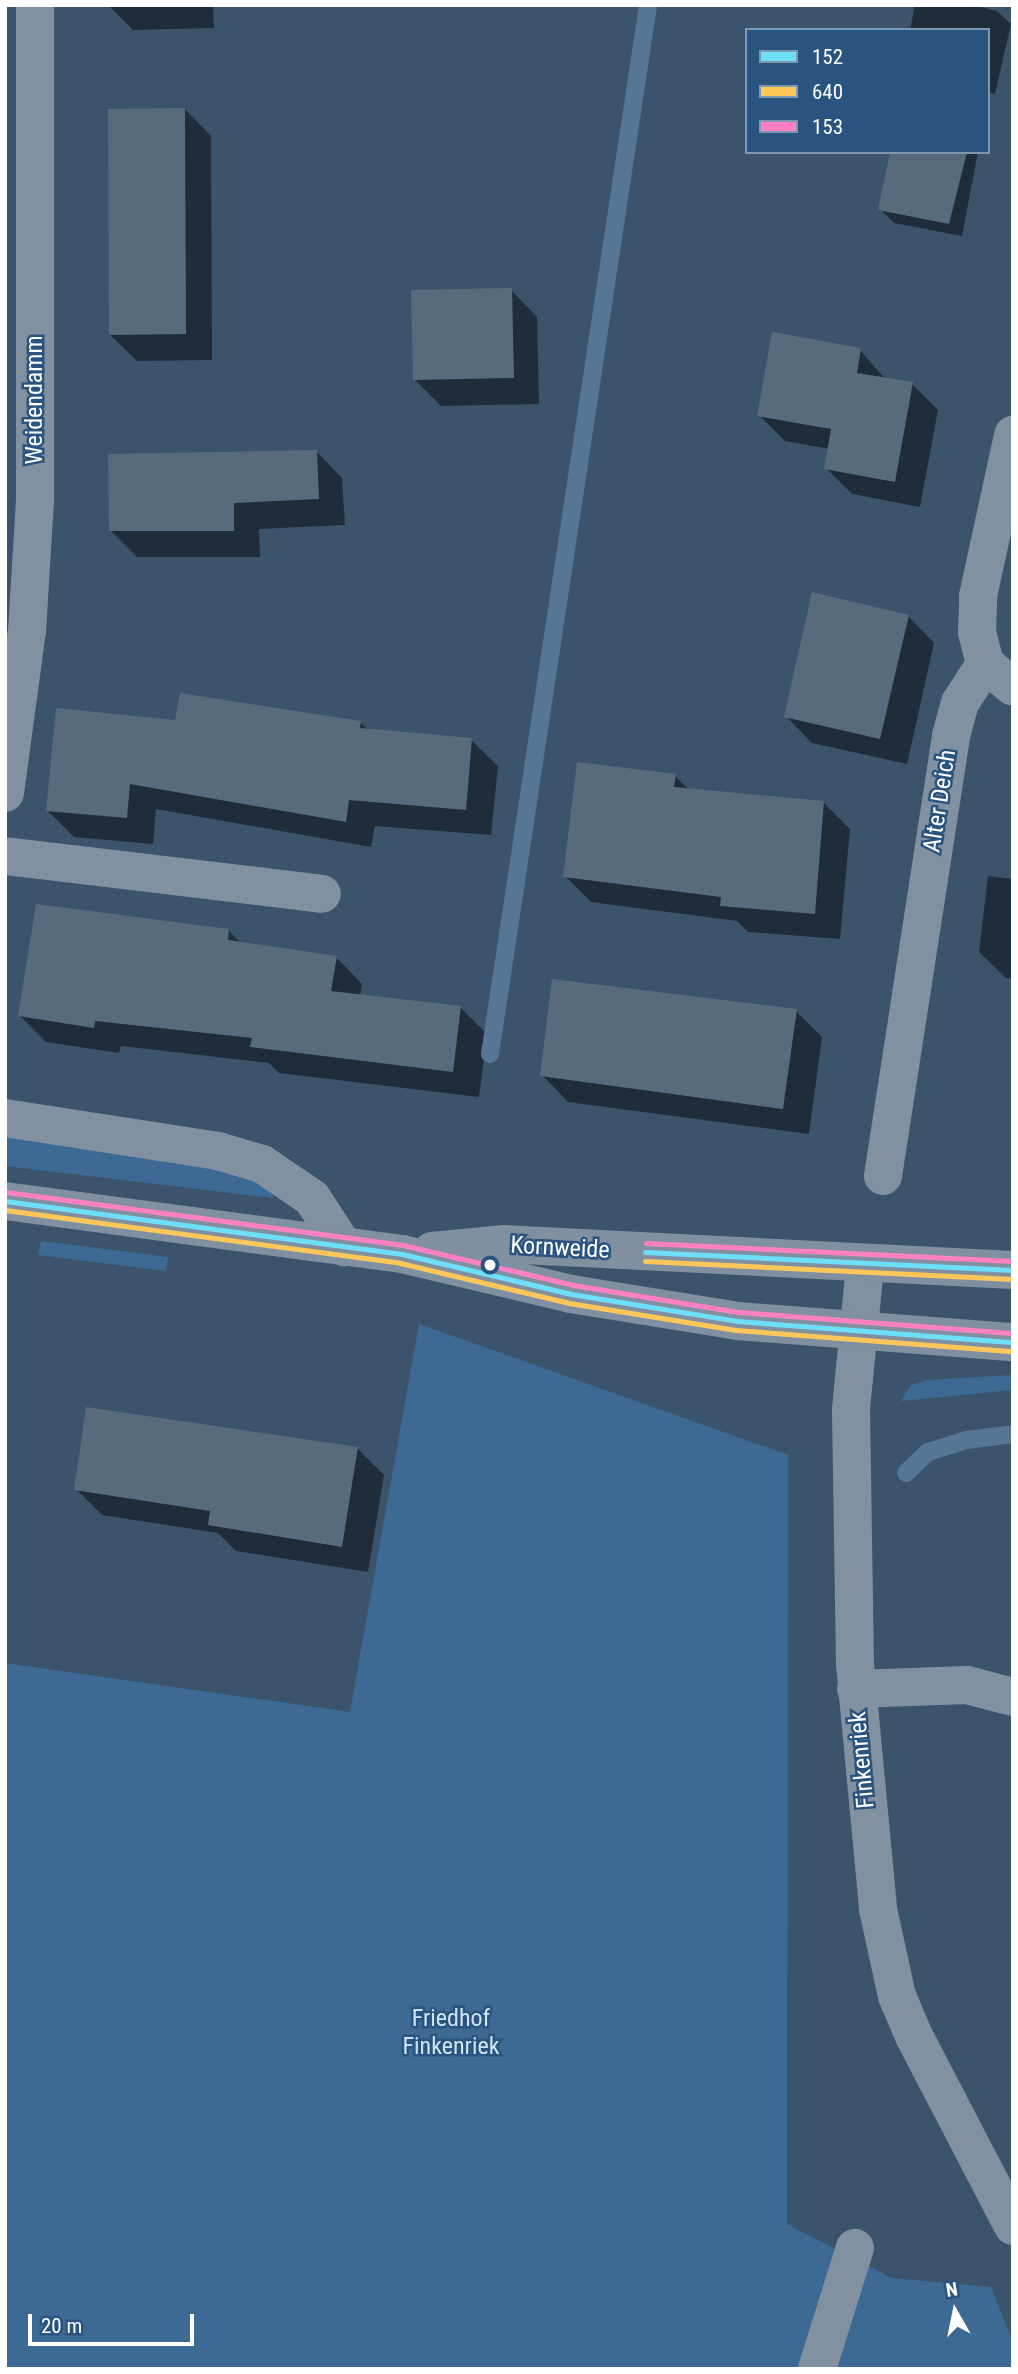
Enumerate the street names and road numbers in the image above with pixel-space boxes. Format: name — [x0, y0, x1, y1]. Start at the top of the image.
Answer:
street label: Weidendamm — [21, 336, 49, 464]
street label: Alter Deich — [918, 748, 962, 854]
street label: Kornweide — [510, 1231, 610, 1265]
street label: Finkenriek — [843, 1710, 881, 1810]

